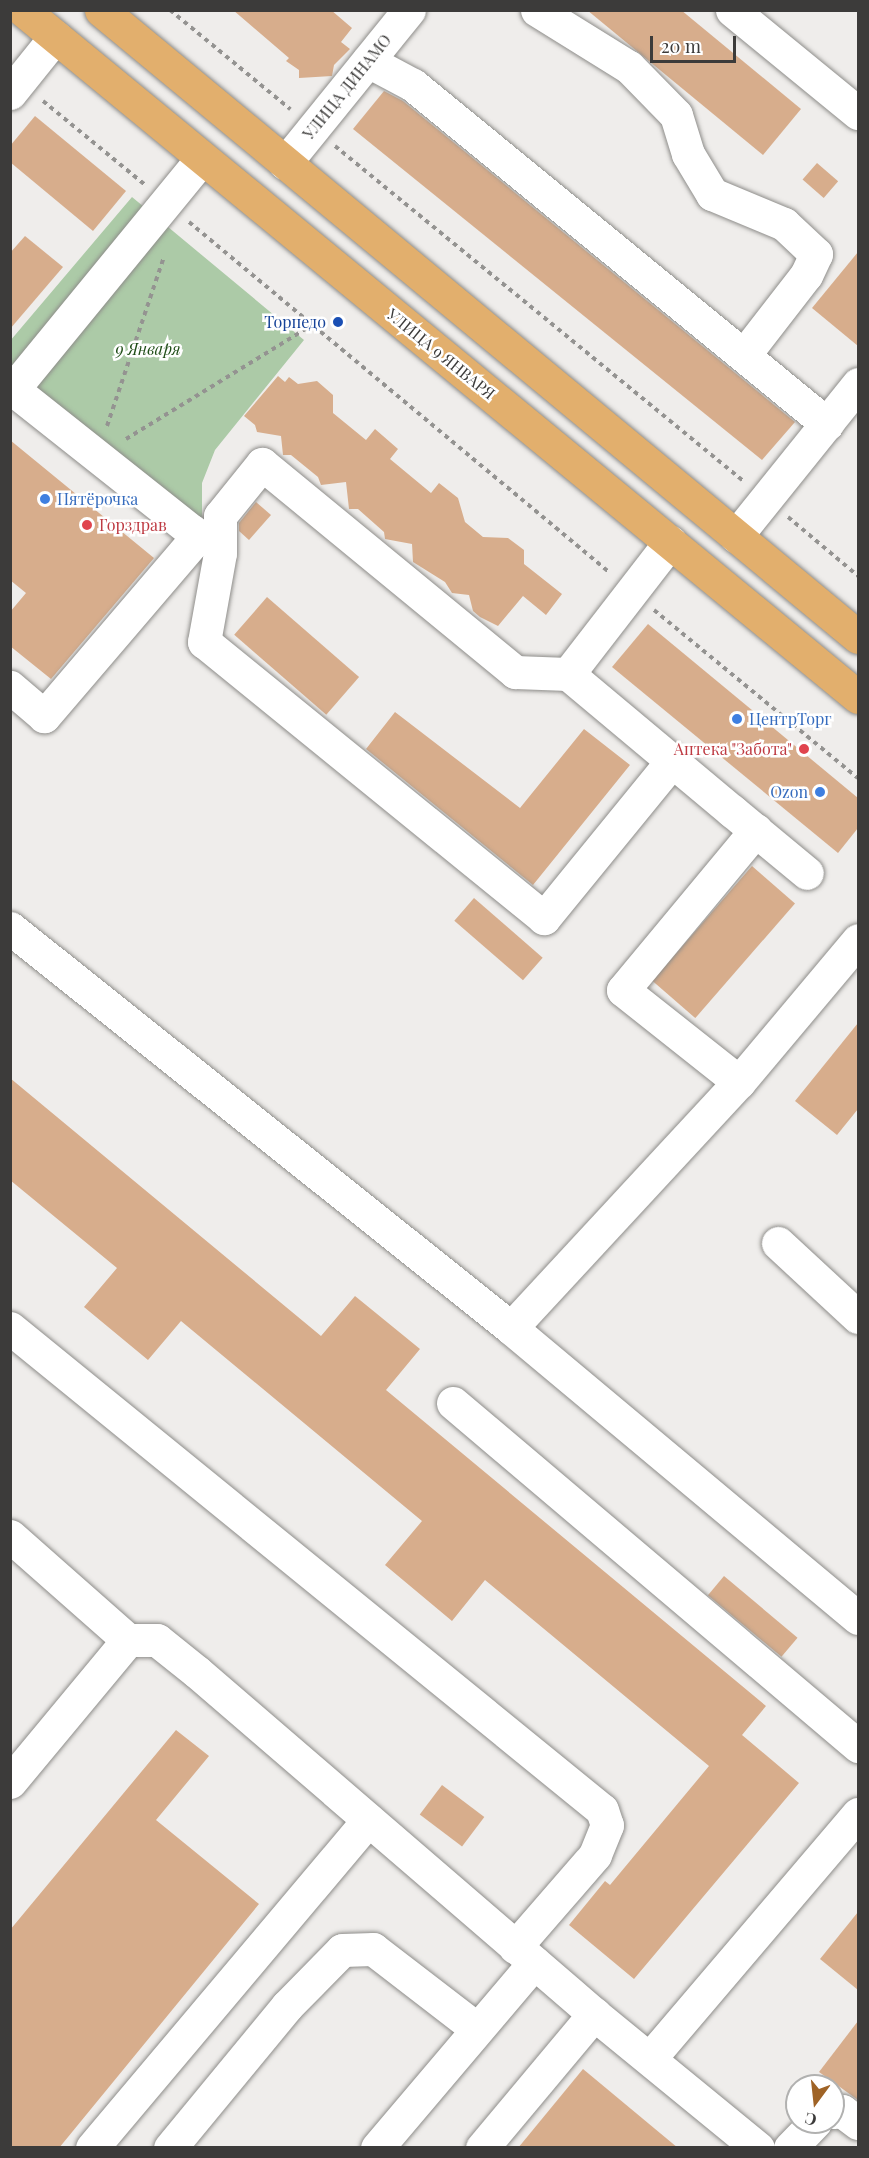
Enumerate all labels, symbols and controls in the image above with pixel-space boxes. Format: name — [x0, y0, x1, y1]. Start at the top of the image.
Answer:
scale bar — [653, 24, 738, 62]
street label: УЛИЦА ДИНАМО — [299, 31, 395, 143]
text: 20 m — [661, 34, 701, 58]
street label: УЛИЦА 9 ЯНВАРЯ — [383, 305, 499, 403]
place label: Торпедо — [264, 312, 326, 332]
marker: Торпедо — [331, 315, 345, 329]
park label: 9 Января — [115, 339, 181, 359]
place label: Пятёрочка — [57, 489, 138, 509]
marker: Пятёрочка — [38, 492, 52, 506]
place label: Горздрав — [99, 515, 167, 535]
marker: Горздрав — [80, 518, 94, 532]
place label: ЦентрТорг — [749, 709, 832, 729]
marker: ЦентрТорг — [730, 712, 744, 726]
place label: Аптека "Забота" — [674, 739, 792, 759]
marker: Аптека "Забота" — [797, 742, 811, 756]
place label: Ozon — [770, 782, 808, 802]
marker: Ozon — [813, 785, 827, 799]
north arrow — [785, 2074, 845, 2134]
text: С — [803, 2108, 819, 2132]

